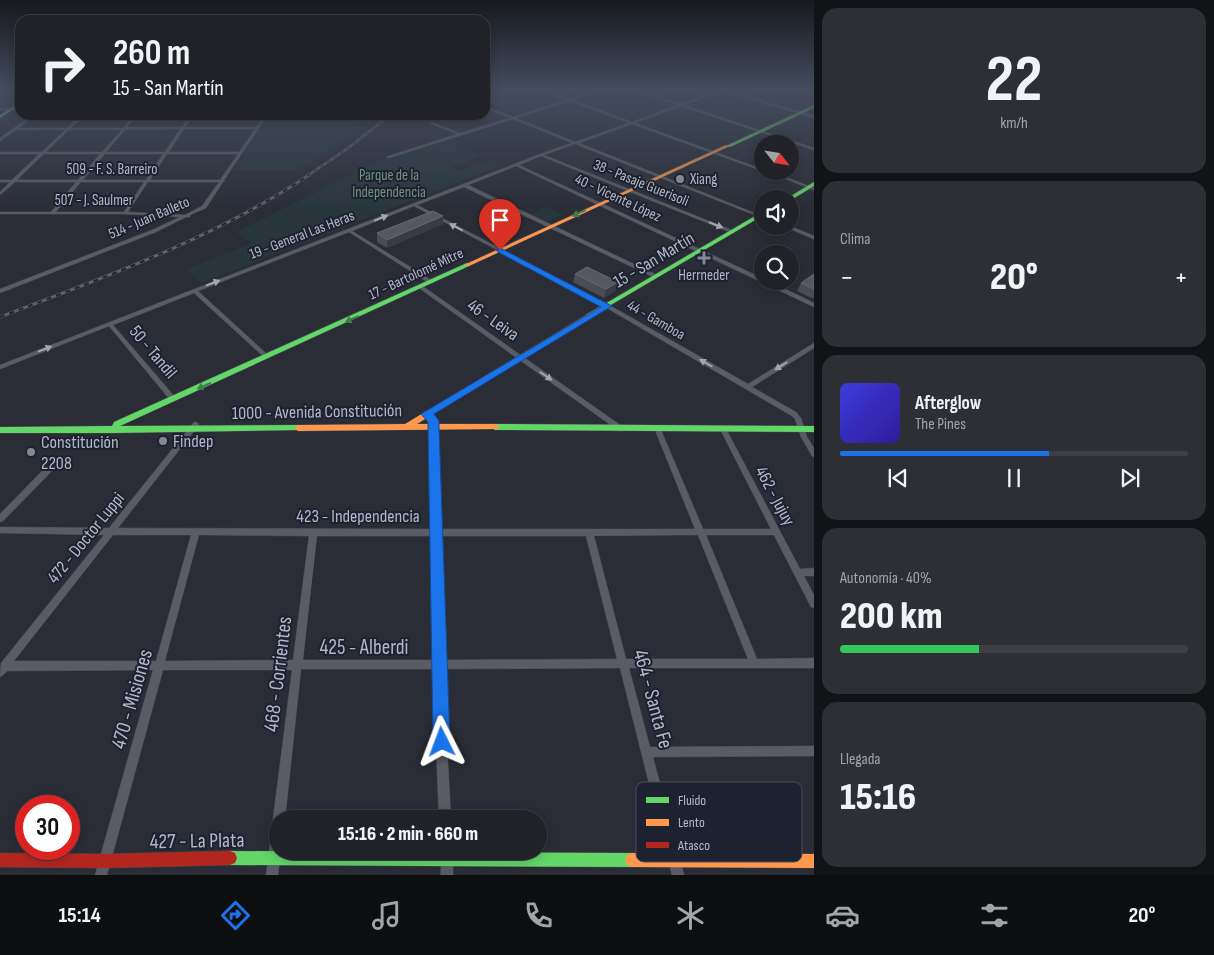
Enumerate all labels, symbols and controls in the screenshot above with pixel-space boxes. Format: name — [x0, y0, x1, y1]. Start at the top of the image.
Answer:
text: 260 m — [113, 32, 190, 75]
icon: right — [30, 35, 95, 100]
text: 22 — [986, 42, 1042, 120]
text: 15 - San Martín — [113, 75, 224, 102]
text: km/h — [1000, 114, 1028, 133]
north arrow — [754, 135, 799, 180]
map controls — [754, 135, 799, 290]
street label: 38 - Pasaje Guerisoli — [590, 155, 692, 211]
street label: 509 - F. S. Barreiro — [66, 160, 158, 179]
park label: Parque de la Independencia — [352, 166, 426, 202]
street label: 40 - Vicente López — [572, 170, 665, 227]
place label: Xiang — [689, 170, 717, 189]
marker: Xiang — [674, 173, 686, 185]
button: sound — [754, 190, 799, 235]
street label: 507 - J. Saulmer — [55, 191, 134, 210]
street label: 514 - Juan Balleto — [105, 192, 193, 244]
pin — [479, 199, 521, 250]
street label: 19 - General Las Heras — [247, 206, 357, 264]
icon: arrive — [486, 206, 514, 234]
one-way arrow — [571, 209, 586, 218]
one-way arrow — [374, 214, 389, 222]
one-way arrow — [709, 222, 723, 230]
one-way arrow — [449, 223, 463, 231]
street label: 15 - San Martín — [610, 228, 698, 292]
text: Clima — [840, 230, 870, 249]
street label: 17 - Bartolomé Mitre — [365, 244, 467, 304]
button: search — [754, 245, 799, 290]
marker: Herrneder — [698, 252, 710, 264]
text: 20° — [990, 255, 1038, 300]
text: − — [840, 261, 854, 294]
text: + — [1174, 261, 1188, 294]
place label: Herrneder — [678, 266, 730, 285]
one-way arrow — [206, 279, 221, 287]
street label: 46 - Leiva — [463, 295, 523, 345]
street label: 44 - Gamboa — [624, 296, 689, 344]
one-way arrow — [345, 315, 359, 323]
street label: 50 - Tandil — [125, 321, 181, 383]
one-way arrow — [38, 345, 53, 352]
one-way arrow — [699, 358, 712, 367]
one-way arrow — [774, 361, 788, 371]
one-way arrow — [540, 371, 553, 381]
one-way arrow — [197, 382, 211, 390]
text: Afterglow — [915, 392, 981, 415]
street label: 1000 - Avenida Constitución — [232, 400, 402, 424]
text: The Pines — [915, 415, 966, 434]
place label: Findep — [173, 431, 213, 452]
place label: Constitución 2208 — [41, 432, 119, 474]
marker: Findep — [157, 435, 169, 447]
marker: Constitución 2208 — [25, 446, 37, 458]
street label: 462 - Jujuy — [751, 463, 799, 529]
icon: previous — [884, 464, 912, 492]
icon: pause — [1000, 464, 1028, 492]
icon: next — [1116, 464, 1144, 492]
street label: 472 - Doctor Luppi — [43, 488, 129, 588]
street label: 423 - Independencia — [296, 506, 420, 527]
text: Autonomía · 40% — [840, 569, 932, 588]
text: 200 km — [840, 594, 942, 639]
street label: 468 - Corrientes — [259, 615, 297, 733]
street label: 425 - Alberdi — [319, 635, 409, 660]
street label: 470 - Misiones — [106, 646, 158, 752]
street label: 464 - Santa Fe — [628, 647, 678, 751]
position arrow — [415, 715, 467, 767]
text: Llegada — [840, 750, 881, 769]
text: 15:16 — [840, 775, 916, 820]
legend — [636, 782, 802, 862]
text: Fluido — [678, 792, 706, 809]
speed limit sign: 30 — [15, 795, 80, 860]
text: Lento — [678, 814, 705, 831]
text: 15:16 · 2 min · 660 m — [338, 823, 478, 846]
street label: 427 - La Plata — [149, 828, 245, 854]
text: Atasco — [677, 837, 710, 854]
icon: directions — [218, 898, 253, 933]
icon: music — [369, 898, 404, 933]
icon: phone — [521, 898, 556, 933]
icon: climate — [673, 898, 708, 933]
icon: car — [825, 898, 860, 933]
icon: filters — [977, 898, 1012, 933]
text: 15:14 — [58, 902, 101, 929]
text: 20° — [1128, 902, 1155, 929]

